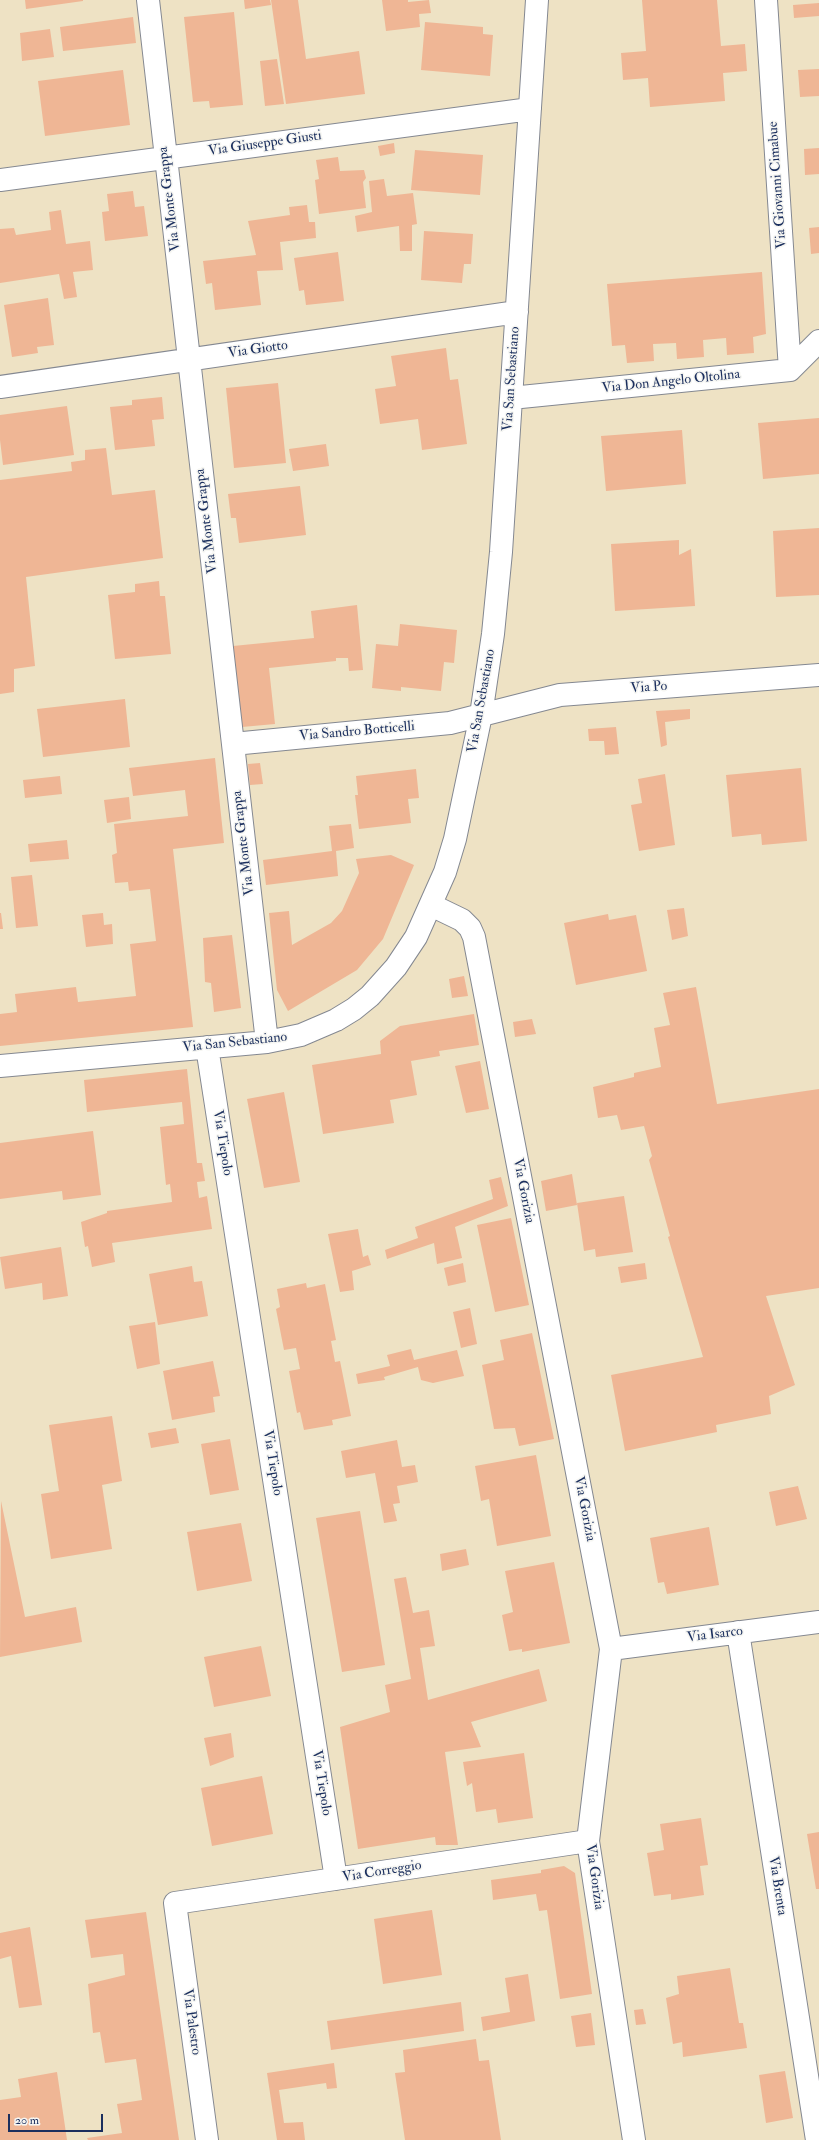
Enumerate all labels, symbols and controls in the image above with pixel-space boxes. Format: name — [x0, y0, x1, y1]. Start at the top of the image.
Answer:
street label: Via Giovanni Cimabue — [765, 121, 791, 249]
street label: Via Giuseppe Giusti — [207, 128, 323, 160]
street label: Via Monte Grappa — [155, 146, 185, 252]
street label: Via San Sebastiano — [500, 326, 524, 432]
street label: Via Giotto — [227, 337, 289, 363]
street label: Via Don Angelo Oltolina — [601, 366, 741, 398]
street label: Via Monte Grappa — [192, 468, 222, 574]
street label: Via San Sebastiano — [465, 648, 499, 754]
street label: Via Po — [630, 678, 668, 698]
street label: Via Sandro Botticelli — [299, 719, 415, 745]
street label: Via Monte Grappa — [229, 790, 259, 896]
street label: Via San Sebastiano — [182, 1029, 288, 1057]
street label: Via Tiepolo — [209, 1109, 235, 1177]
street label: Via Gorizia — [508, 1157, 538, 1225]
street label: Via Tiepolo — [259, 1429, 285, 1497]
street label: Via Gorizia — [569, 1475, 599, 1543]
street label: Via Isarco — [686, 1623, 744, 1647]
street label: Via Tiepolo — [308, 1749, 334, 1817]
street label: Via Gorizia — [581, 1843, 607, 1911]
street label: Via Brenta — [764, 1855, 790, 1917]
street label: Via Correggio — [341, 1857, 423, 1887]
street label: Via Palestro — [178, 1988, 204, 2056]
scale bar — [10, 2106, 105, 2132]
text: 20 m — [15, 2113, 39, 2128]

